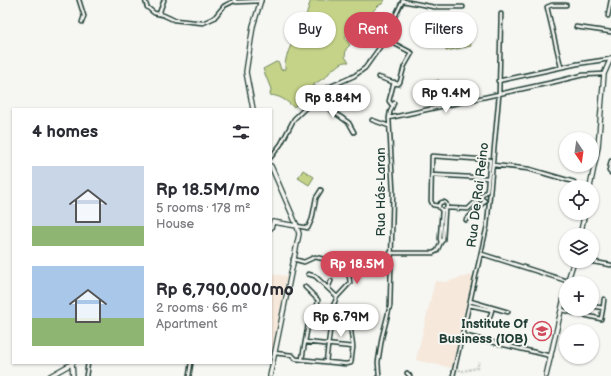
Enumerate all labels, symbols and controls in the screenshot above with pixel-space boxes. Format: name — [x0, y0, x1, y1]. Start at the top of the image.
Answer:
chip: Buy — [284, 12, 336, 48]
chip: Rent — [344, 12, 402, 48]
chip: Filters — [410, 12, 477, 48]
pin: Rp 9.4M — [409, 80, 483, 114]
pin: Rp 8.84M — [292, 85, 374, 119]
text: Rp 9.4M — [421, 85, 471, 101]
text: Rp 8.84M — [304, 90, 362, 106]
icon: filters — [230, 121, 252, 143]
text: 4 homes — [32, 122, 98, 142]
north arrow — [559, 132, 599, 172]
map controls — [559, 132, 599, 364]
street label: Rua De Rai Reino — [464, 142, 492, 248]
street label: Rua Hás-Laran — [373, 148, 389, 236]
text: Rp 18.5M/mo — [156, 180, 260, 200]
button: locate — [559, 180, 599, 220]
icon: home — [64, 182, 112, 230]
text: 5 rooms · 178 m² — [156, 200, 251, 216]
text: House — [156, 216, 194, 232]
button: layers — [559, 228, 599, 268]
pin: Rp 18.5M — [316, 251, 398, 285]
text: Rp 18.5M — [330, 256, 384, 272]
button: + — [559, 276, 599, 316]
text: Rp 6,790,000/mo — [156, 280, 294, 300]
icon: home — [64, 282, 112, 330]
text: 2 rooms · 66 m² — [156, 300, 248, 316]
pin: Rp 6.79M — [300, 304, 382, 338]
text: Rp 6.79M — [313, 309, 369, 325]
text: Apartment — [156, 316, 217, 332]
place label: Institute Of Business (IOB) — [439, 316, 529, 347]
school or university icon: Institute Of Business (IOB) — [531, 320, 553, 342]
button: − — [559, 324, 599, 364]

